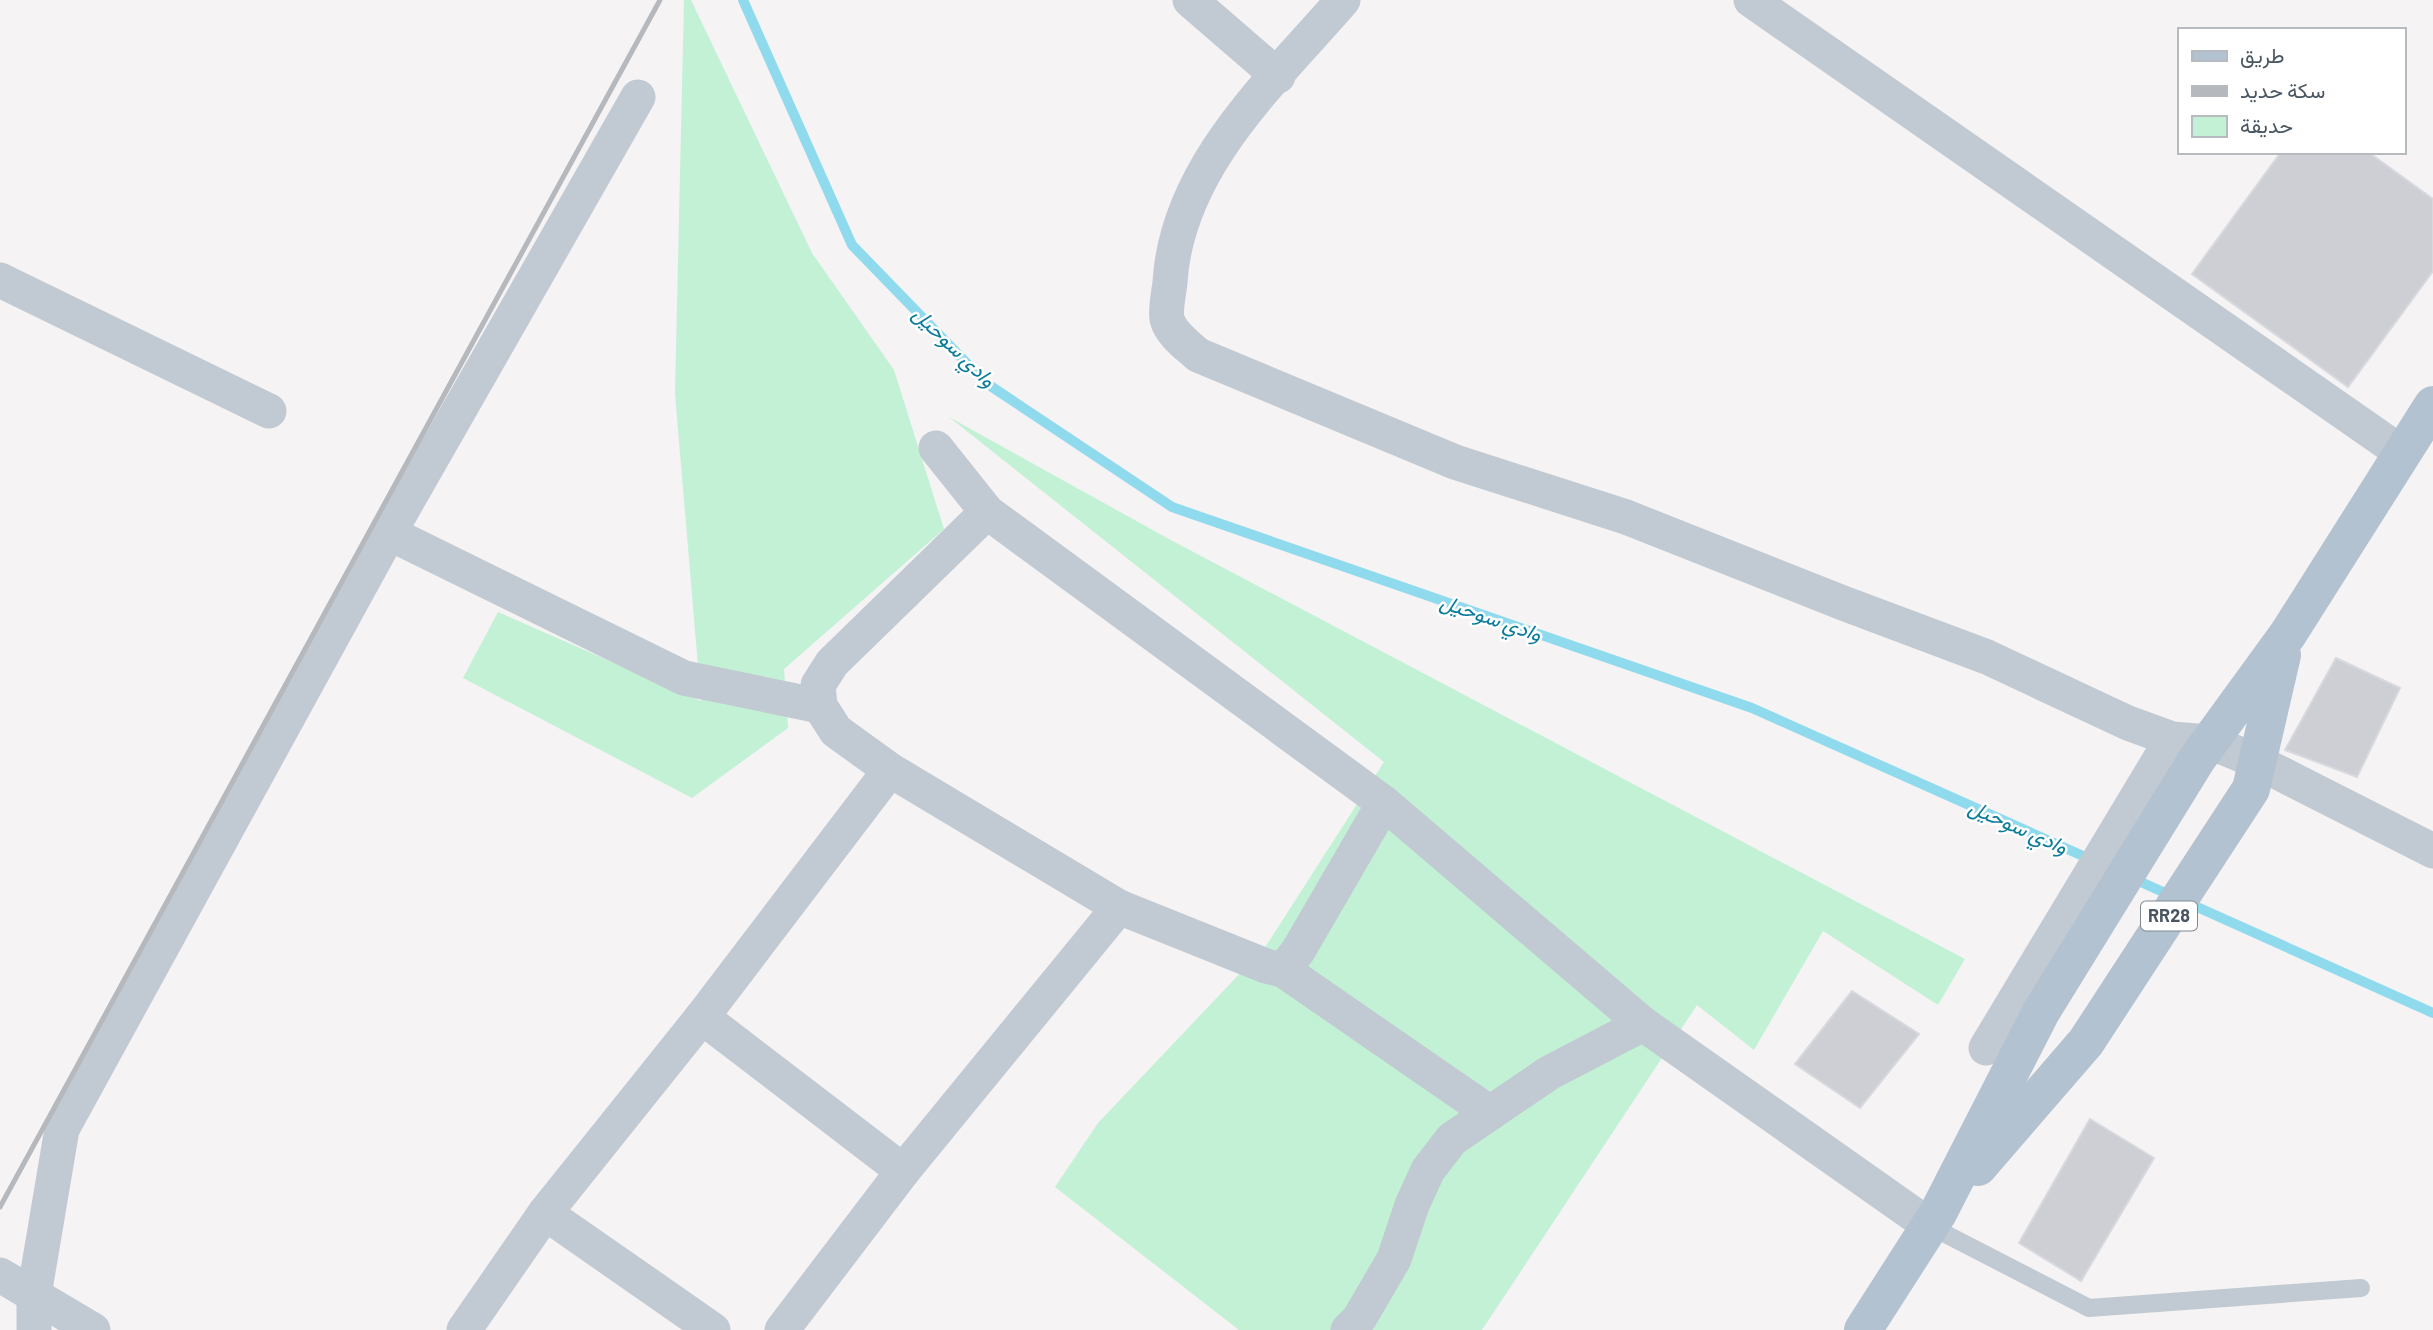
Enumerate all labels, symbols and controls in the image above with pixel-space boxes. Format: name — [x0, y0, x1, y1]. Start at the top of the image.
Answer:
legend — [2178, 28, 2405, 154]
text: طريق — [2240, 42, 2285, 69]
text: سكة حديد — [2240, 77, 2325, 103]
text: حديقة — [2240, 112, 2293, 138]
water label: وادي سوحيل — [904, 300, 1002, 396]
water label: وادي سوحيل — [1436, 588, 1546, 651]
water label: وادي سوحيل — [1963, 793, 2072, 864]
road number: RR28 — [2141, 902, 2197, 931]

